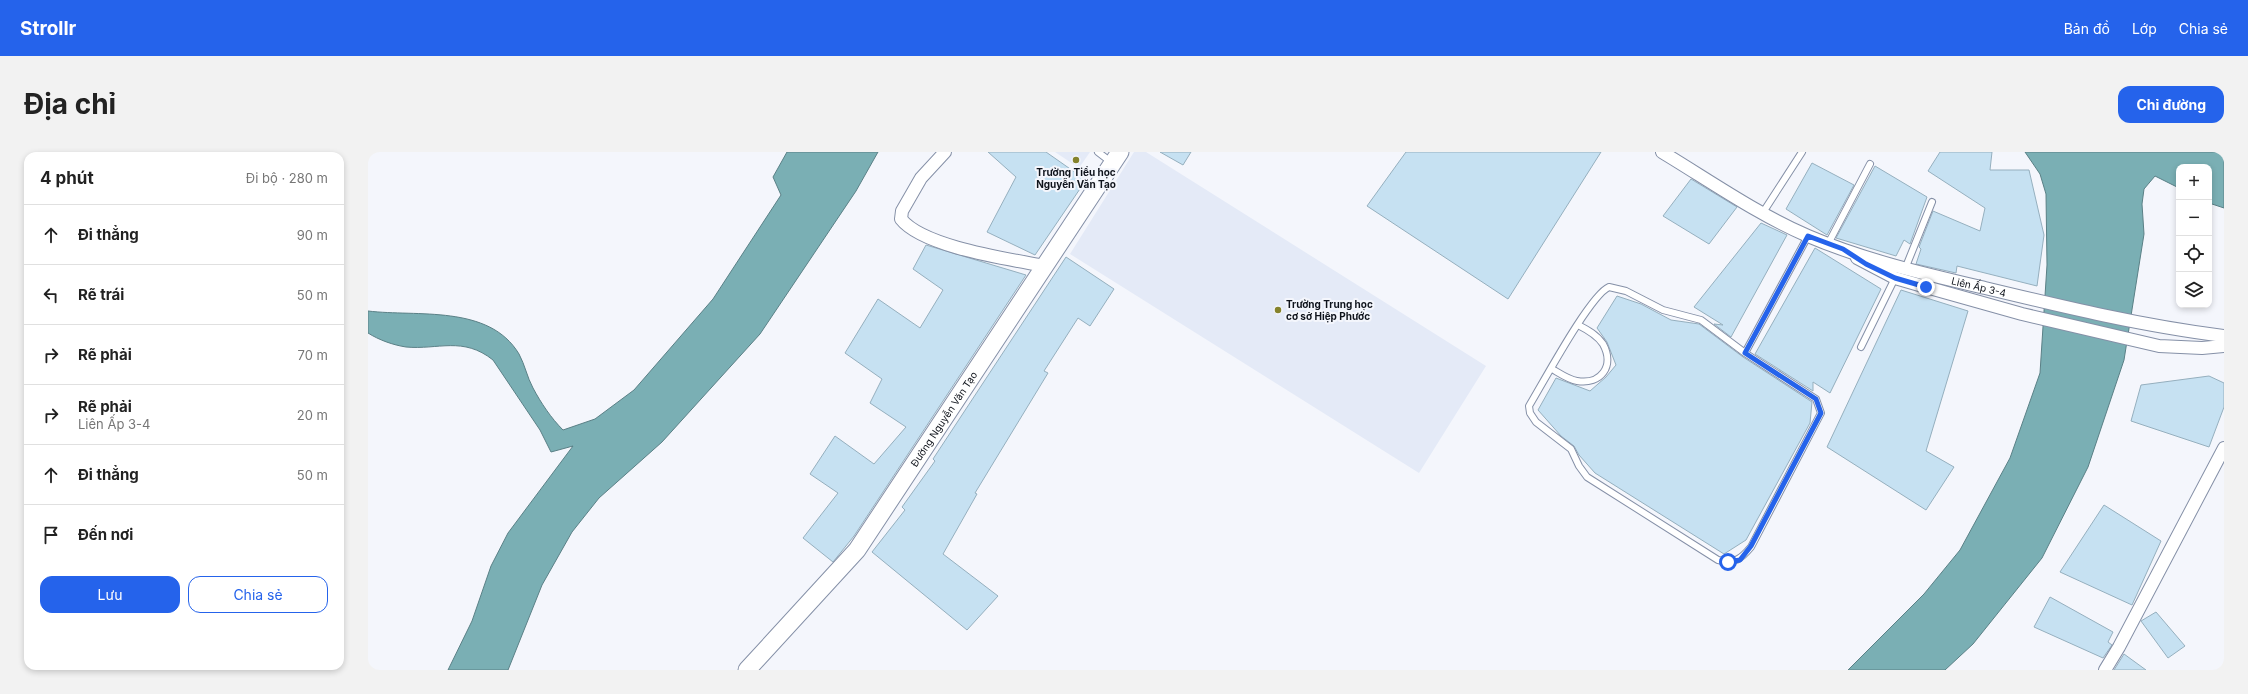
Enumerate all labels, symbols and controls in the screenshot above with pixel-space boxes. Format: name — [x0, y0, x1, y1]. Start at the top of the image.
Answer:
text: Strollr — [20, 17, 76, 40]
text: Bản đồ — [2064, 20, 2110, 37]
text: Lớp — [2132, 20, 2157, 37]
text: Chia sẻ — [2179, 20, 2228, 37]
button: Chỉ đường — [2118, 86, 2224, 123]
text: Địa chỉ — [24, 87, 116, 121]
marker: Trường Tiểu học Nguyễn Văn Tạo — [1071, 155, 1081, 165]
map controls — [2176, 164, 2212, 308]
button: + — [2176, 164, 2212, 200]
place label: Trường Tiểu học Nguyễn Văn Tạo — [1036, 166, 1116, 191]
text: 4 phút — [40, 168, 94, 188]
text: Đi bộ · 280 m — [246, 170, 328, 186]
button: − — [2176, 200, 2212, 236]
icon: ahead — [40, 224, 62, 246]
text: Đi thẳng — [78, 225, 139, 244]
text: 90 m — [297, 227, 328, 243]
button: locate — [2176, 236, 2212, 272]
button: layers — [2176, 272, 2212, 308]
street label: Liên Ấp 3-4 — [1950, 274, 2007, 299]
route end — [1917, 278, 1935, 296]
icon: left — [40, 284, 62, 306]
text: Rẽ trái — [78, 285, 124, 304]
text: 50 m — [297, 287, 328, 303]
place label: Trường Trung học cơ sở Hiệp Phước — [1286, 298, 1373, 323]
marker: Trường Trung học cơ sở Hiệp Phước — [1273, 305, 1283, 315]
icon: right — [40, 344, 62, 366]
text: Rẽ phải — [78, 345, 132, 364]
text: 70 m — [298, 347, 328, 363]
street label: Đường Nguyễn Văn Tạo — [908, 369, 979, 469]
text: Rẽ phải — [78, 397, 132, 416]
icon: right — [40, 404, 62, 426]
text: 20 m — [297, 407, 328, 423]
text: Liên Ấp 3-4 — [78, 416, 150, 432]
icon: ahead — [40, 464, 62, 486]
text: Đi thẳng — [78, 465, 139, 484]
text: 50 m — [297, 467, 328, 483]
icon: arrive — [40, 524, 62, 546]
text: Đến nơi — [78, 525, 133, 544]
route start — [1719, 553, 1737, 571]
button: Lưu — [40, 576, 180, 613]
button: Chia sẻ — [188, 576, 328, 613]

